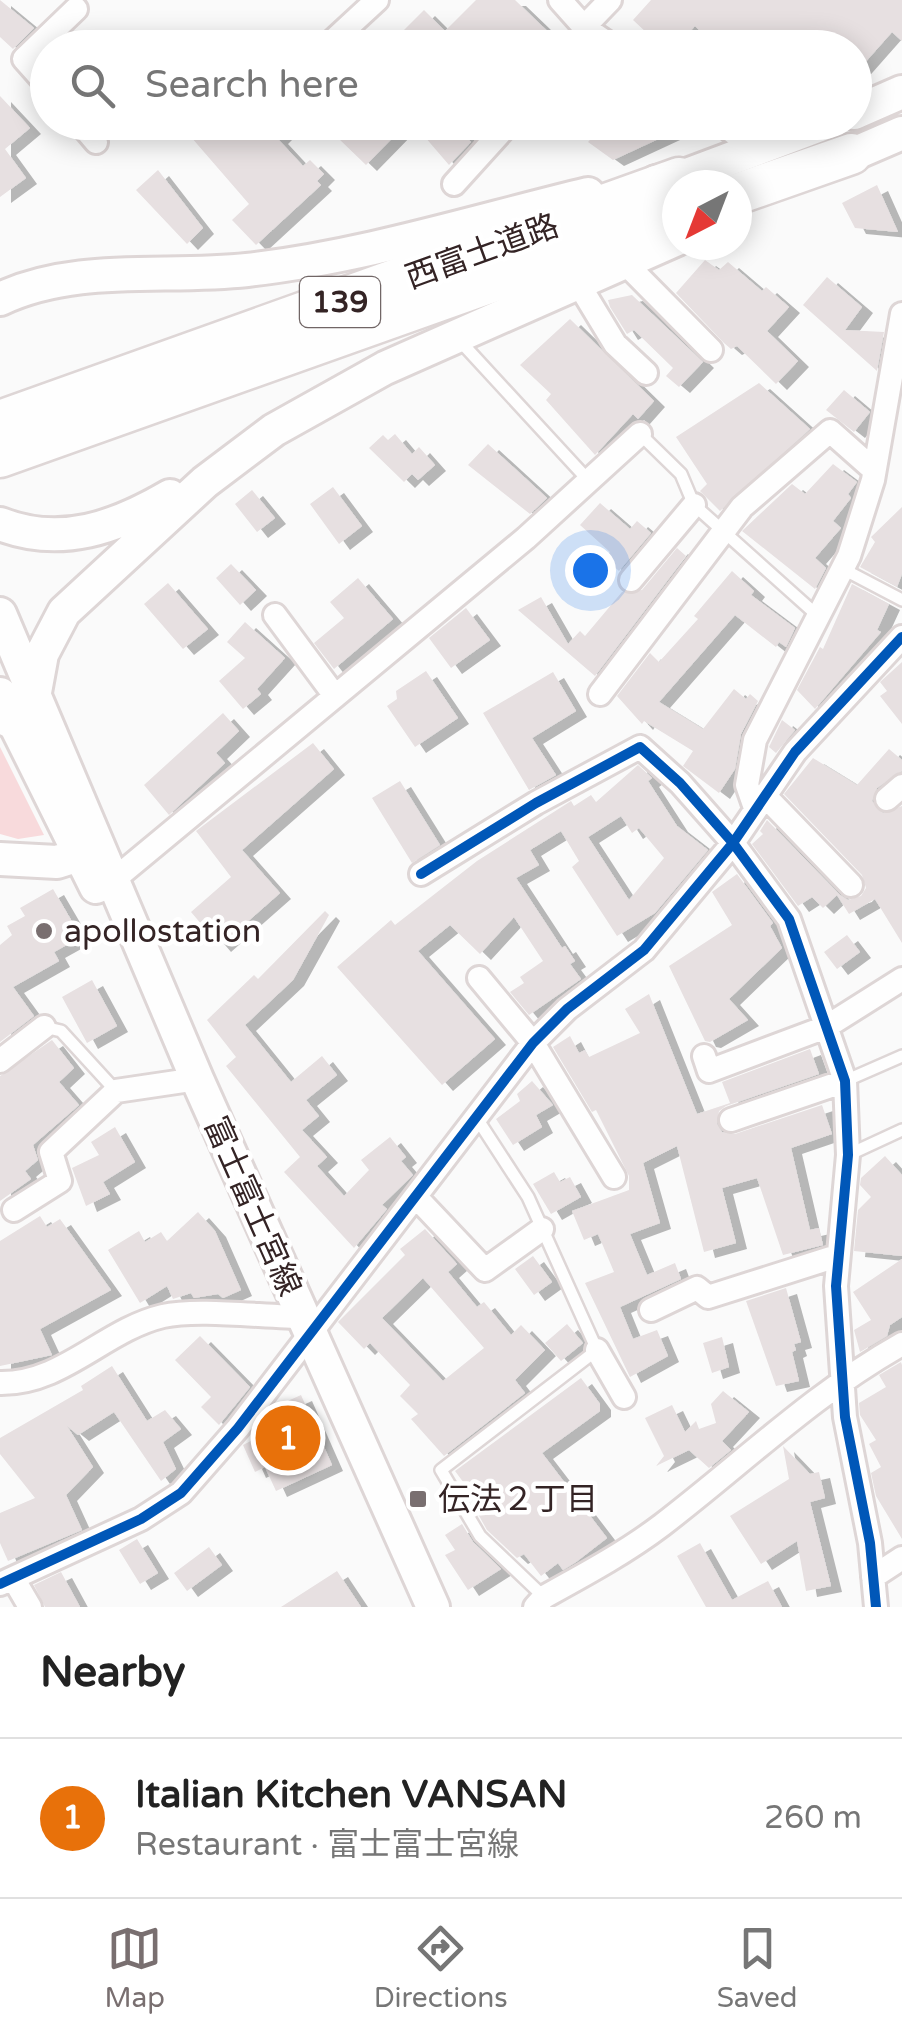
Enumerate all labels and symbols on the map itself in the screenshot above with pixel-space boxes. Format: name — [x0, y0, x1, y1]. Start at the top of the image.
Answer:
north arrow — [662, 170, 752, 260]
street label: 西富士道路 — [401, 207, 564, 297]
road number: 139 — [300, 277, 380, 327]
your location — [565, 545, 616, 596]
place label: apollostation — [64, 913, 261, 951]
marker: apollostation — [33, 920, 55, 942]
street label: 富士富士宮線 — [196, 1111, 308, 1302]
pin: 1 — [256, 1400, 320, 1476]
place label: 伝法２丁目 — [438, 1481, 598, 1519]
marker: 伝法２丁目 — [407, 1488, 429, 1510]

